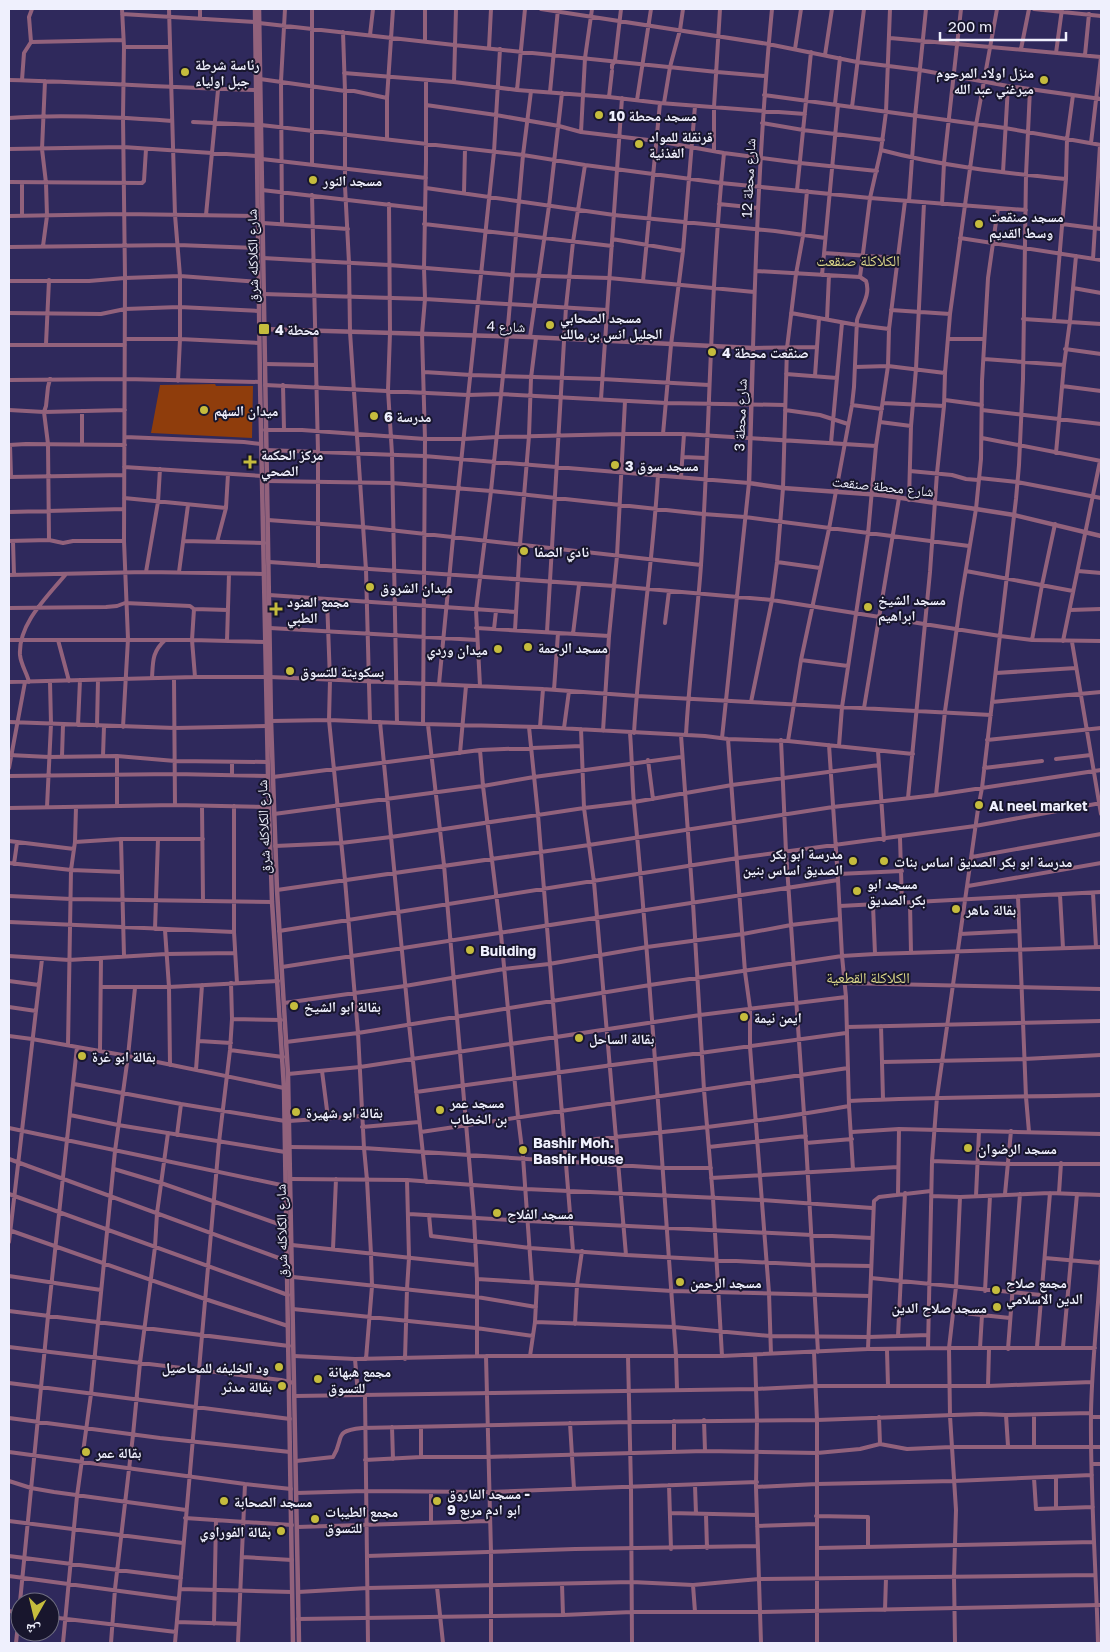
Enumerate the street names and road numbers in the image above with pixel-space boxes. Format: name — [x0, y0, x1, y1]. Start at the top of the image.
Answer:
street label: شارع محطة 12 — [737, 138, 761, 218]
street label: شارع الكلاكله شرق — [243, 209, 263, 303]
street label: شارع 4 — [486, 317, 526, 337]
street label: شارع محطة 3 — [730, 378, 752, 452]
street label: شارع محطة صنقعت — [831, 472, 935, 502]
street label: شارع الكلاكله شرق — [253, 779, 275, 874]
street label: شارع الكلاكله شرق — [272, 1184, 292, 1278]

